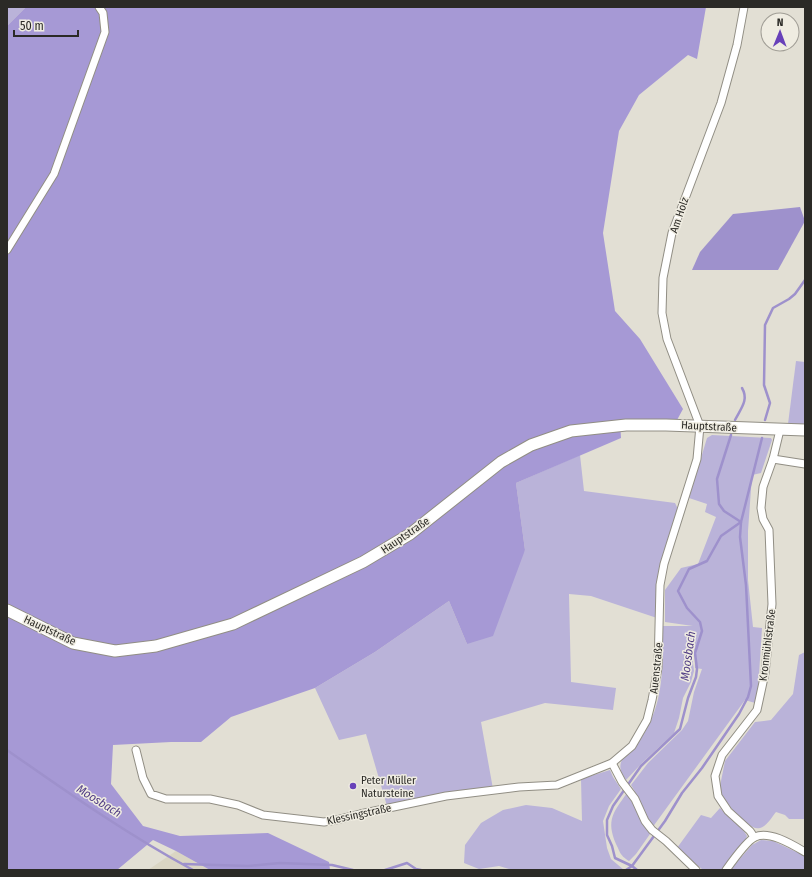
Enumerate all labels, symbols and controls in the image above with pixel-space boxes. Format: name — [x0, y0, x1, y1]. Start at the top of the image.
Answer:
scale bar — [14, 12, 78, 38]
north arrow — [760, 12, 800, 52]
text: N — [777, 16, 784, 29]
text: 50 m — [20, 19, 44, 33]
street label: Am Holz — [667, 195, 692, 235]
street label: Hauptstraße — [681, 419, 737, 434]
street label: Hauptstraße — [379, 514, 432, 556]
street label: Kronmühlstraße — [757, 608, 778, 682]
street label: Hauptstraße — [22, 613, 78, 648]
water label: Moosbach — [678, 630, 698, 682]
street label: Auenstraße — [647, 642, 666, 694]
place label: Peter Müller Natursteine — [361, 774, 416, 800]
marker: Peter Müller Natursteine — [348, 781, 358, 791]
water label: Moosbach — [74, 782, 124, 820]
street label: Klessingstraße — [326, 801, 393, 828]

